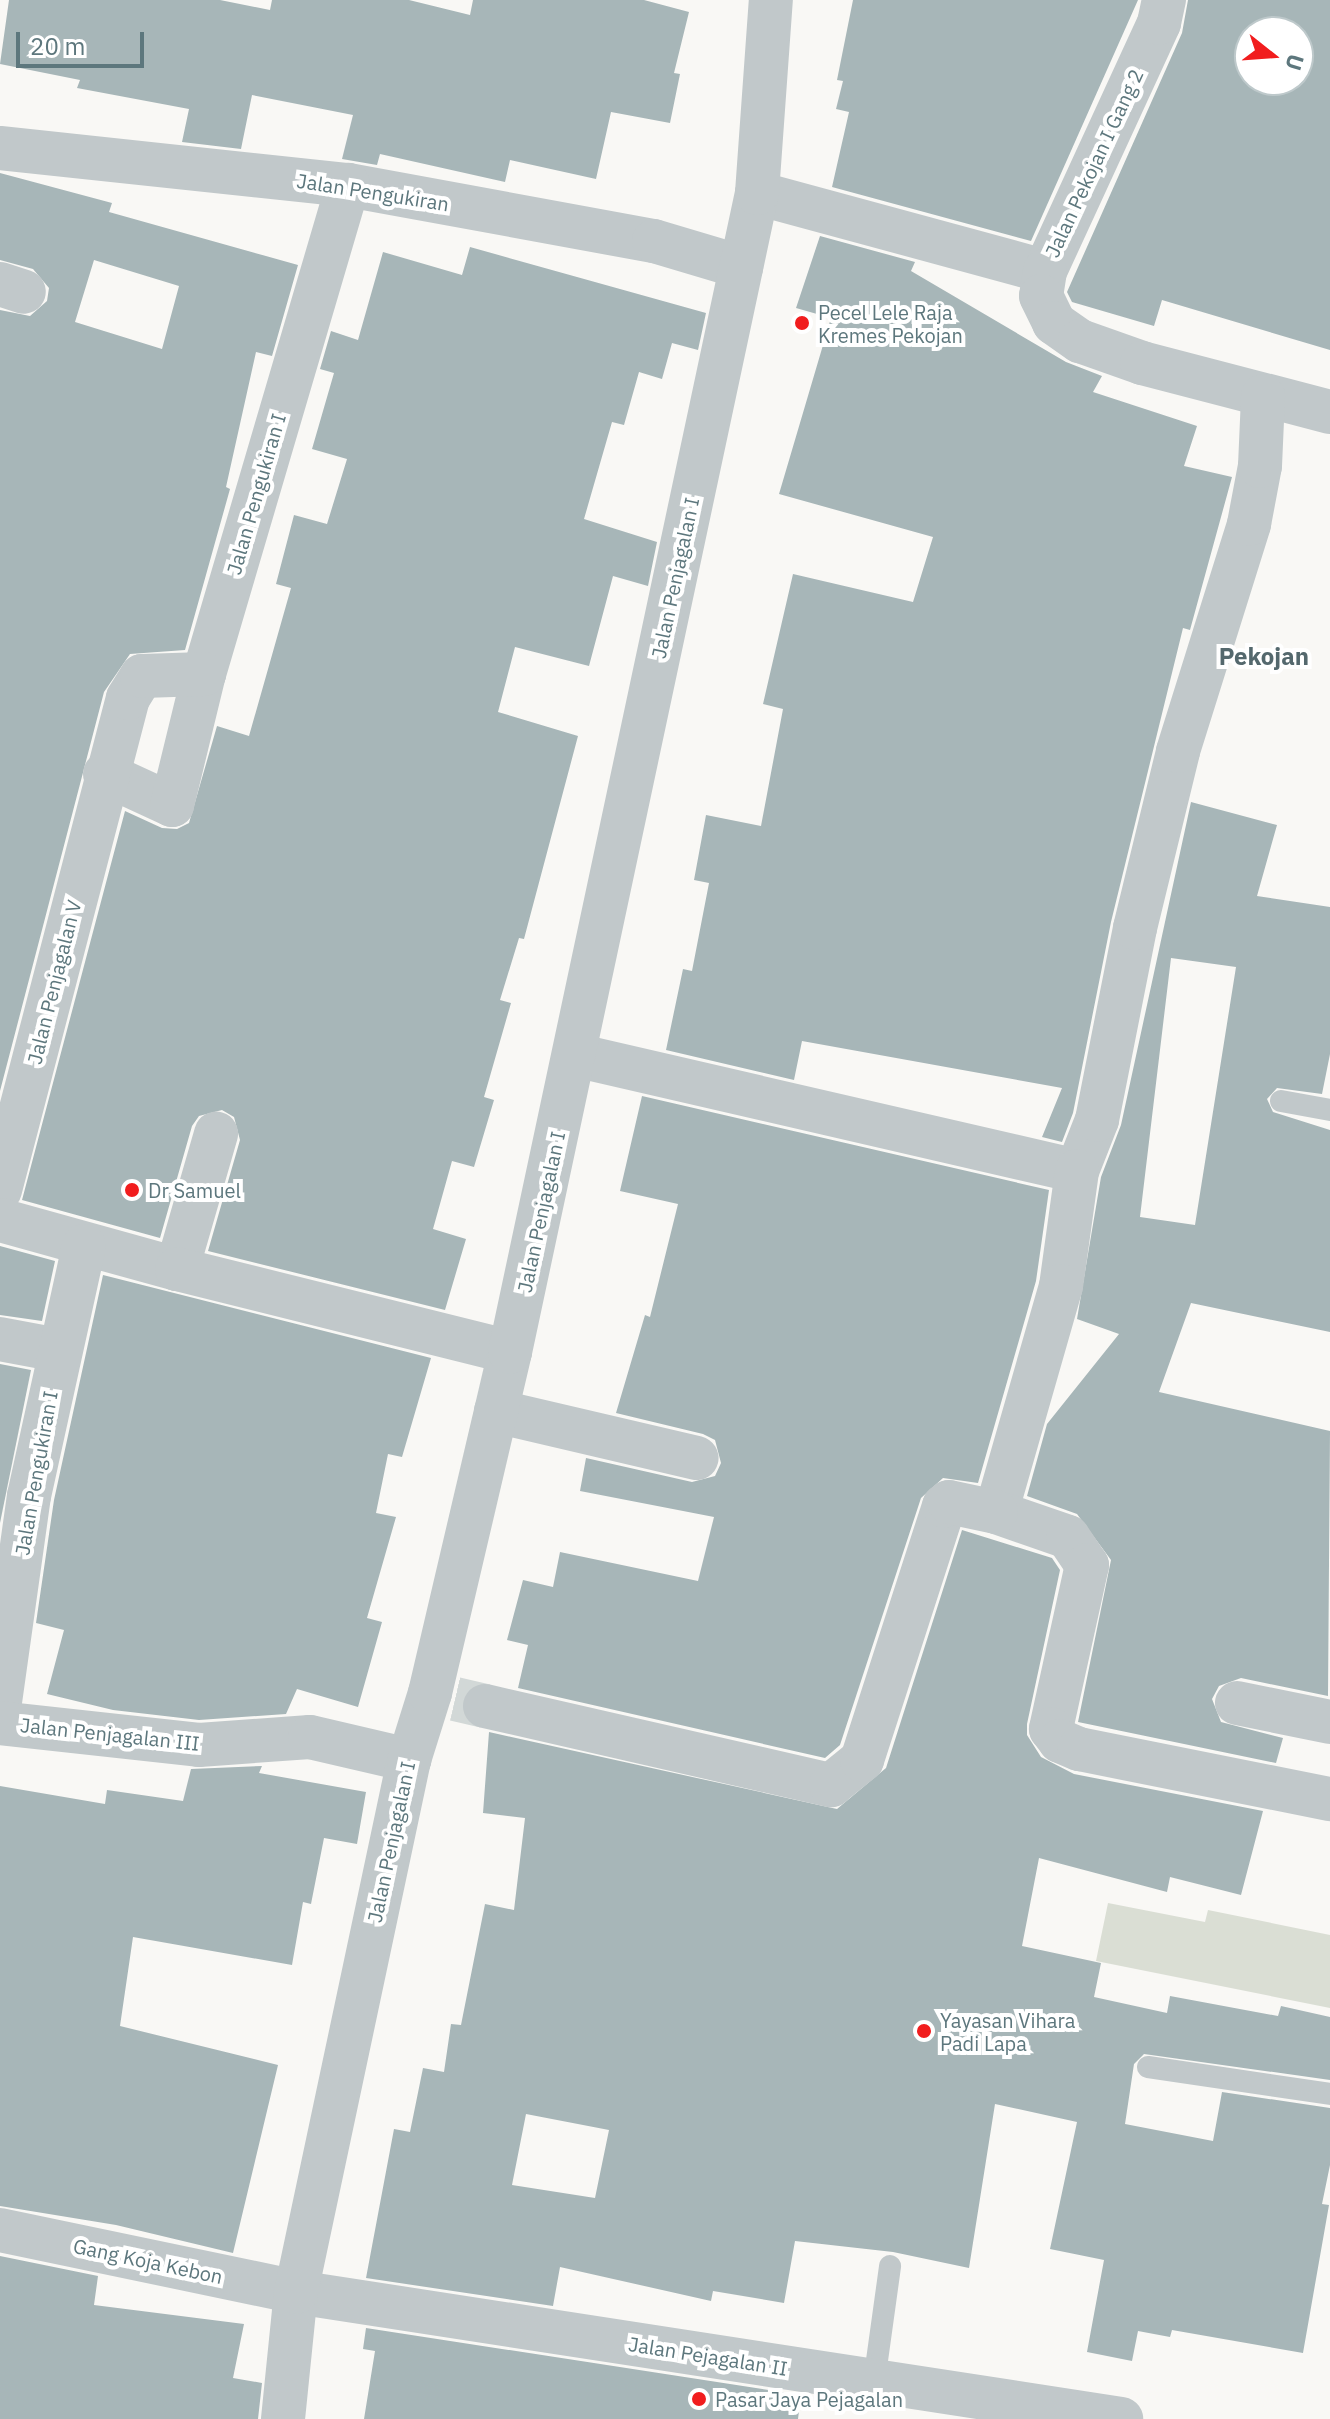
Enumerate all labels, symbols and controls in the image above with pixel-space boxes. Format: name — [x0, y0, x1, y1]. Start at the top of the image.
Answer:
scale bar — [20, 16, 148, 66]
north arrow — [1234, 16, 1314, 96]
text: 20 m — [30, 30, 85, 62]
text: U — [1279, 51, 1312, 74]
street label: Jalan Pekojan I Gang 2 — [1040, 65, 1148, 261]
street label: Jalan Pengukiran — [295, 168, 451, 216]
place label: Pecel Lele Raja Kremes Pekojan — [818, 300, 963, 347]
marker: Pecel Lele Raja Kremes Pekojan — [793, 314, 811, 332]
street label: Jalan Pengukiran I — [222, 411, 290, 577]
street label: Jalan Penjagalan I — [646, 495, 704, 661]
district label: Pekojan — [1219, 643, 1309, 671]
street label: Jalan Penjagalan V — [22, 897, 86, 1067]
street label: Jalan Penjagalan I — [512, 1129, 570, 1295]
place label: Dr Samuel — [148, 1178, 241, 1202]
marker: Dr Samuel — [123, 1181, 141, 1199]
street label: Jalan Pengukiran I — [10, 1389, 62, 1557]
street label: Jalan Penjagalan III — [19, 1713, 201, 1755]
street label: Jalan Penjagalan I — [362, 1759, 420, 1925]
place label: Yayasan Vihara Padi Lapa — [940, 2008, 1075, 2055]
marker: Yayasan Vihara Padi Lapa — [915, 2022, 933, 2040]
street label: Gang Koja Kebon — [71, 2233, 225, 2289]
street label: Jalan Pejagalan II — [627, 2332, 789, 2380]
place label: Pasar Jaya Pejagalan — [715, 2387, 903, 2411]
marker: Pasar Jaya Pejagalan — [690, 2390, 708, 2408]

